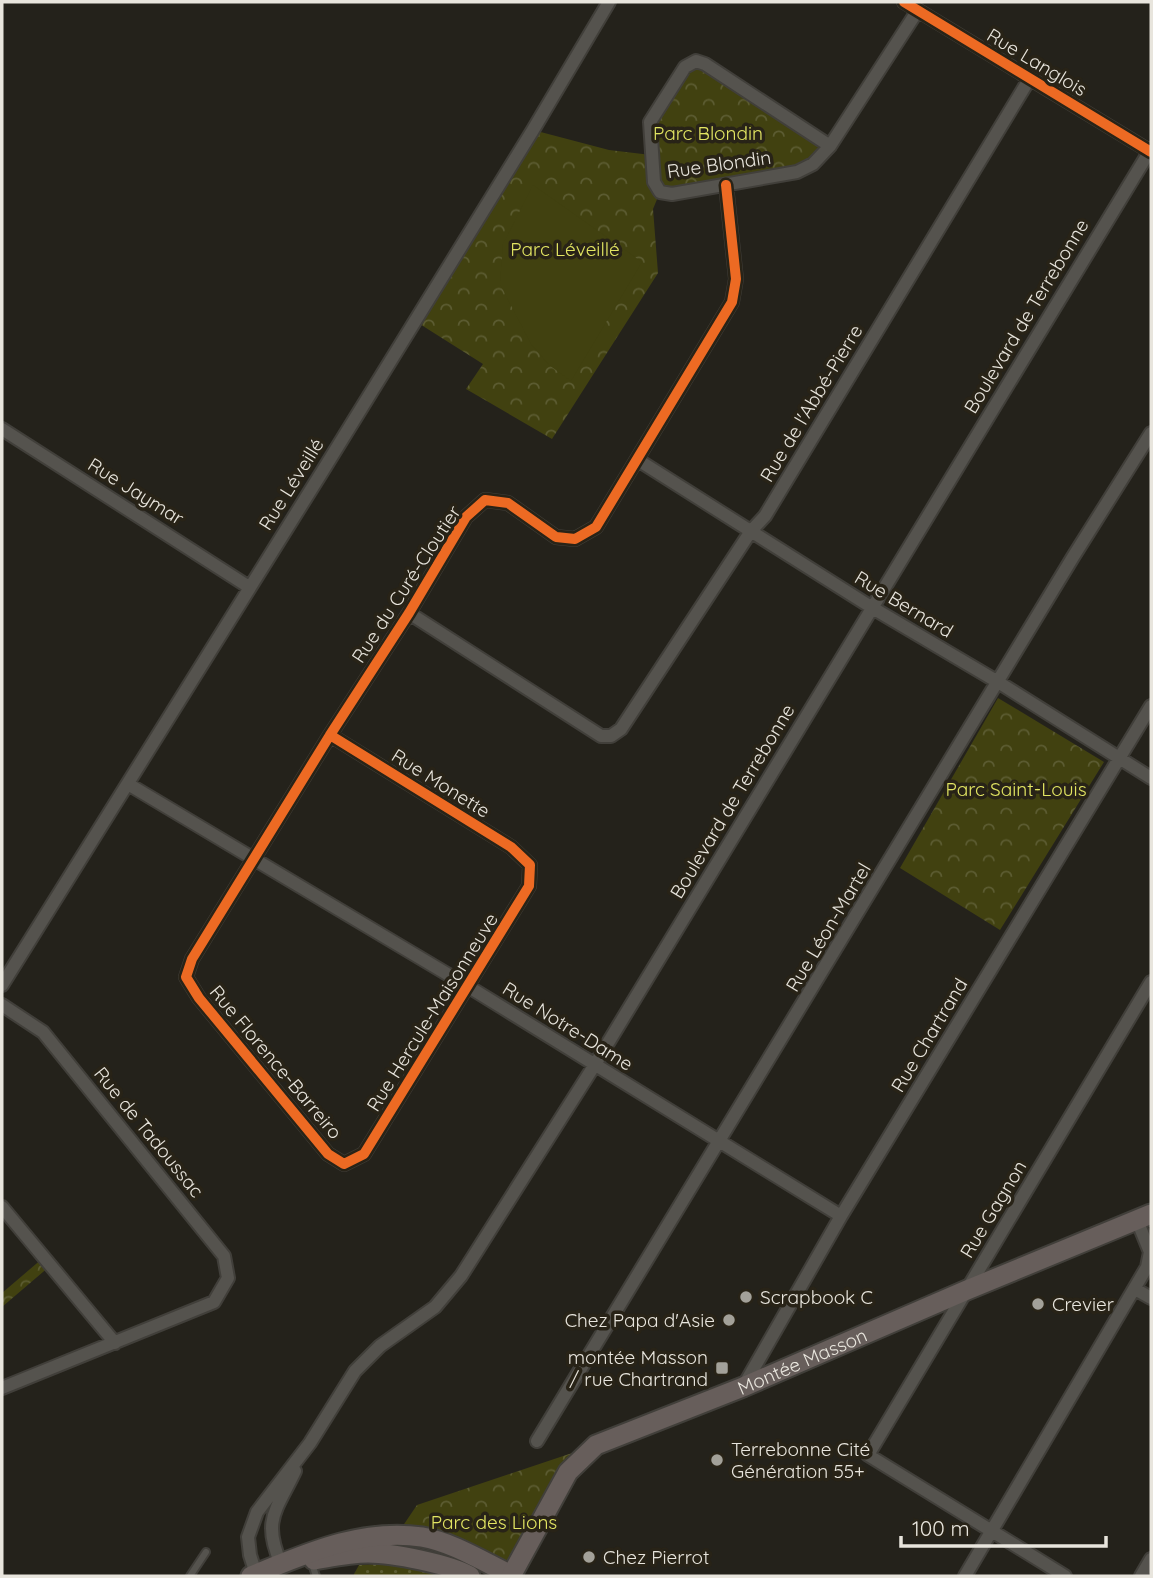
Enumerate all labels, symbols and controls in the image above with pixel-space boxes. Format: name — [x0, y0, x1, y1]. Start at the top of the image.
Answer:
street label: Rue Langlois — [983, 23, 1091, 101]
park label: Parc Blondin — [653, 121, 763, 145]
street label: Rue Blondin — [665, 145, 773, 183]
street label: Boulevard de Terrebonne — [958, 214, 1094, 418]
park label: Parc Léveillé — [510, 237, 620, 261]
street label: Rue de l'Abbé-Pierre — [755, 320, 867, 486]
street label: Rue Léveillé — [253, 434, 329, 534]
street label: Rue Jaymar — [84, 452, 189, 530]
street label: Rue du Curé-Cloutier — [346, 500, 466, 667]
street label: Rue Bernard — [850, 565, 958, 643]
street label: Boulevard de Terrebonne — [664, 699, 800, 903]
street label: Rue Monette — [387, 743, 495, 823]
park label: Parc Saint-Louis — [945, 777, 1087, 801]
street label: Rue Léon-Martel — [780, 858, 876, 996]
street label: Rue Hercule-Maisonneuve — [361, 908, 503, 1116]
street label: Rue Chartrand — [886, 974, 972, 1096]
street label: Rue Notre-Dame — [498, 976, 638, 1076]
street label: Rue Florence-Barreiro — [205, 980, 347, 1144]
street label: Rue de Tadoussac — [89, 1062, 209, 1202]
street label: Rue Gagnon — [954, 1156, 1032, 1262]
place label: Scrapbook C — [760, 1285, 873, 1309]
marker: Scrapbook C — [738, 1289, 754, 1305]
place label: Crevier — [1052, 1292, 1115, 1316]
marker: Crevier — [1030, 1296, 1046, 1312]
place label: Chez Papa d'Asie — [565, 1308, 715, 1332]
marker: Chez Papa d'Asie — [721, 1312, 737, 1328]
street label: Montée Masson — [734, 1323, 871, 1400]
place label: montée Masson / rue Chartrand — [568, 1345, 708, 1391]
marker: montée Masson / rue Chartrand — [714, 1360, 730, 1376]
place label: Terrebonne Cité Génération 55+ — [731, 1437, 870, 1483]
marker: Terrebonne Cité Génération 55+ — [709, 1452, 725, 1468]
scale bar — [901, 1504, 1106, 1548]
park label: Parc des Lions — [431, 1510, 557, 1534]
text: 100 m — [912, 1515, 970, 1541]
place label: Chez Pierrot — [603, 1545, 709, 1569]
marker: Chez Pierrot — [581, 1549, 597, 1565]

